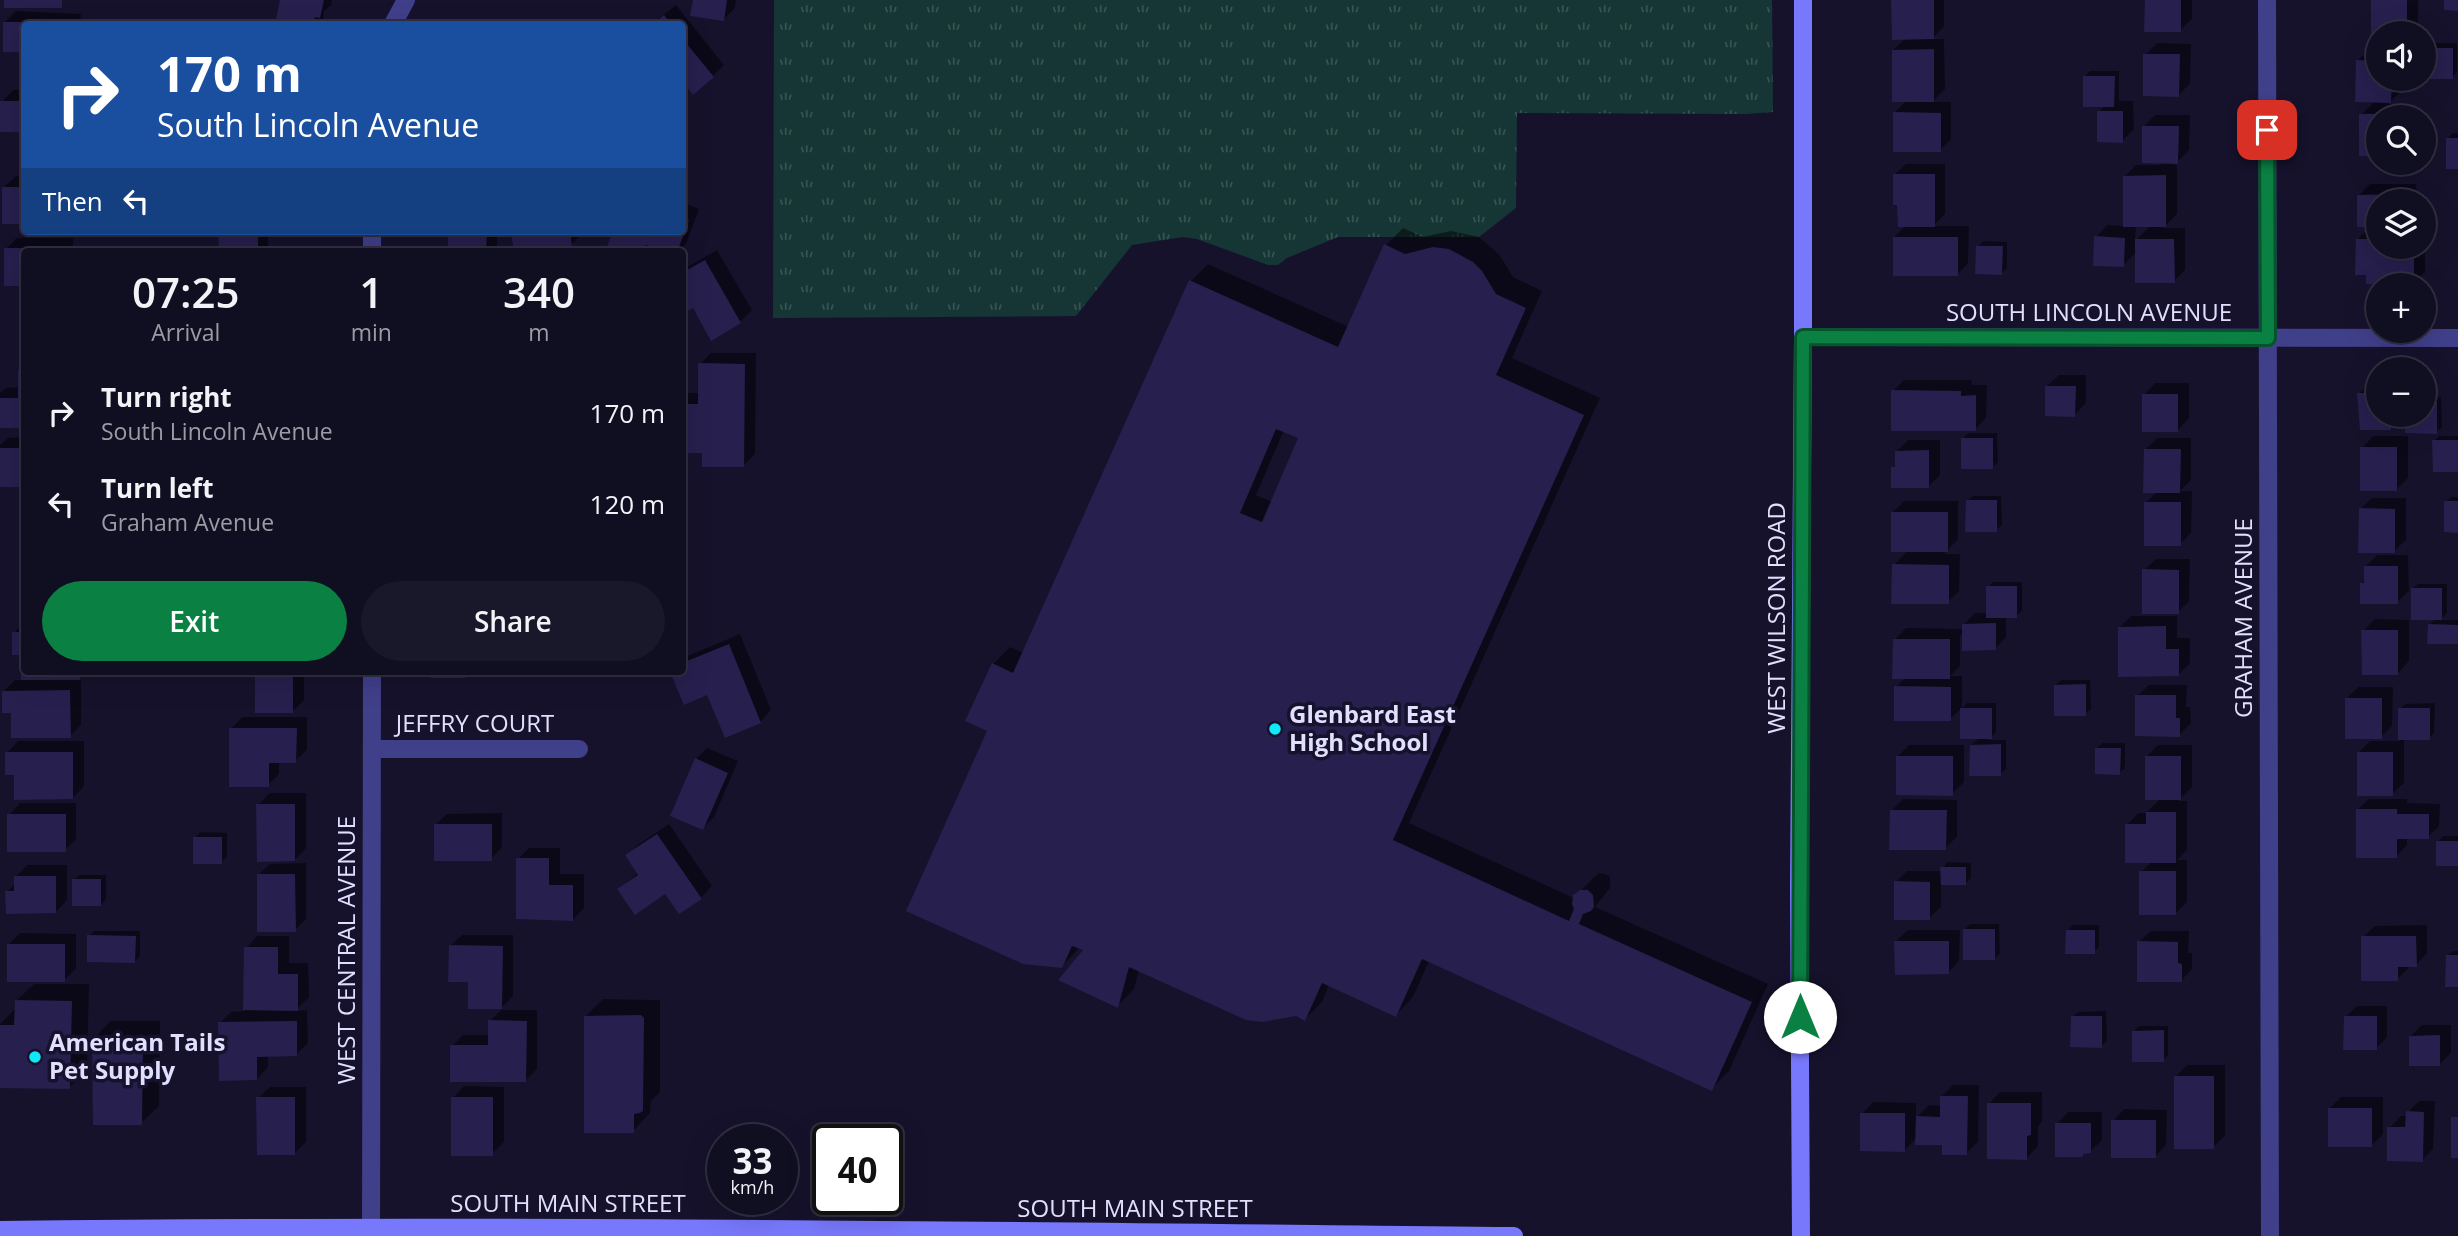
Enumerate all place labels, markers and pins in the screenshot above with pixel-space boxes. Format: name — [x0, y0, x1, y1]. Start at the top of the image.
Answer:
pin — [2237, 100, 2297, 160]
place label: Glenbard East High School — [1289, 697, 1456, 758]
marker: Glenbard East High School — [1267, 721, 1283, 737]
place label: American Tails Pet Supply — [49, 1025, 225, 1086]
marker: American Tails Pet Supply — [27, 1049, 43, 1065]

